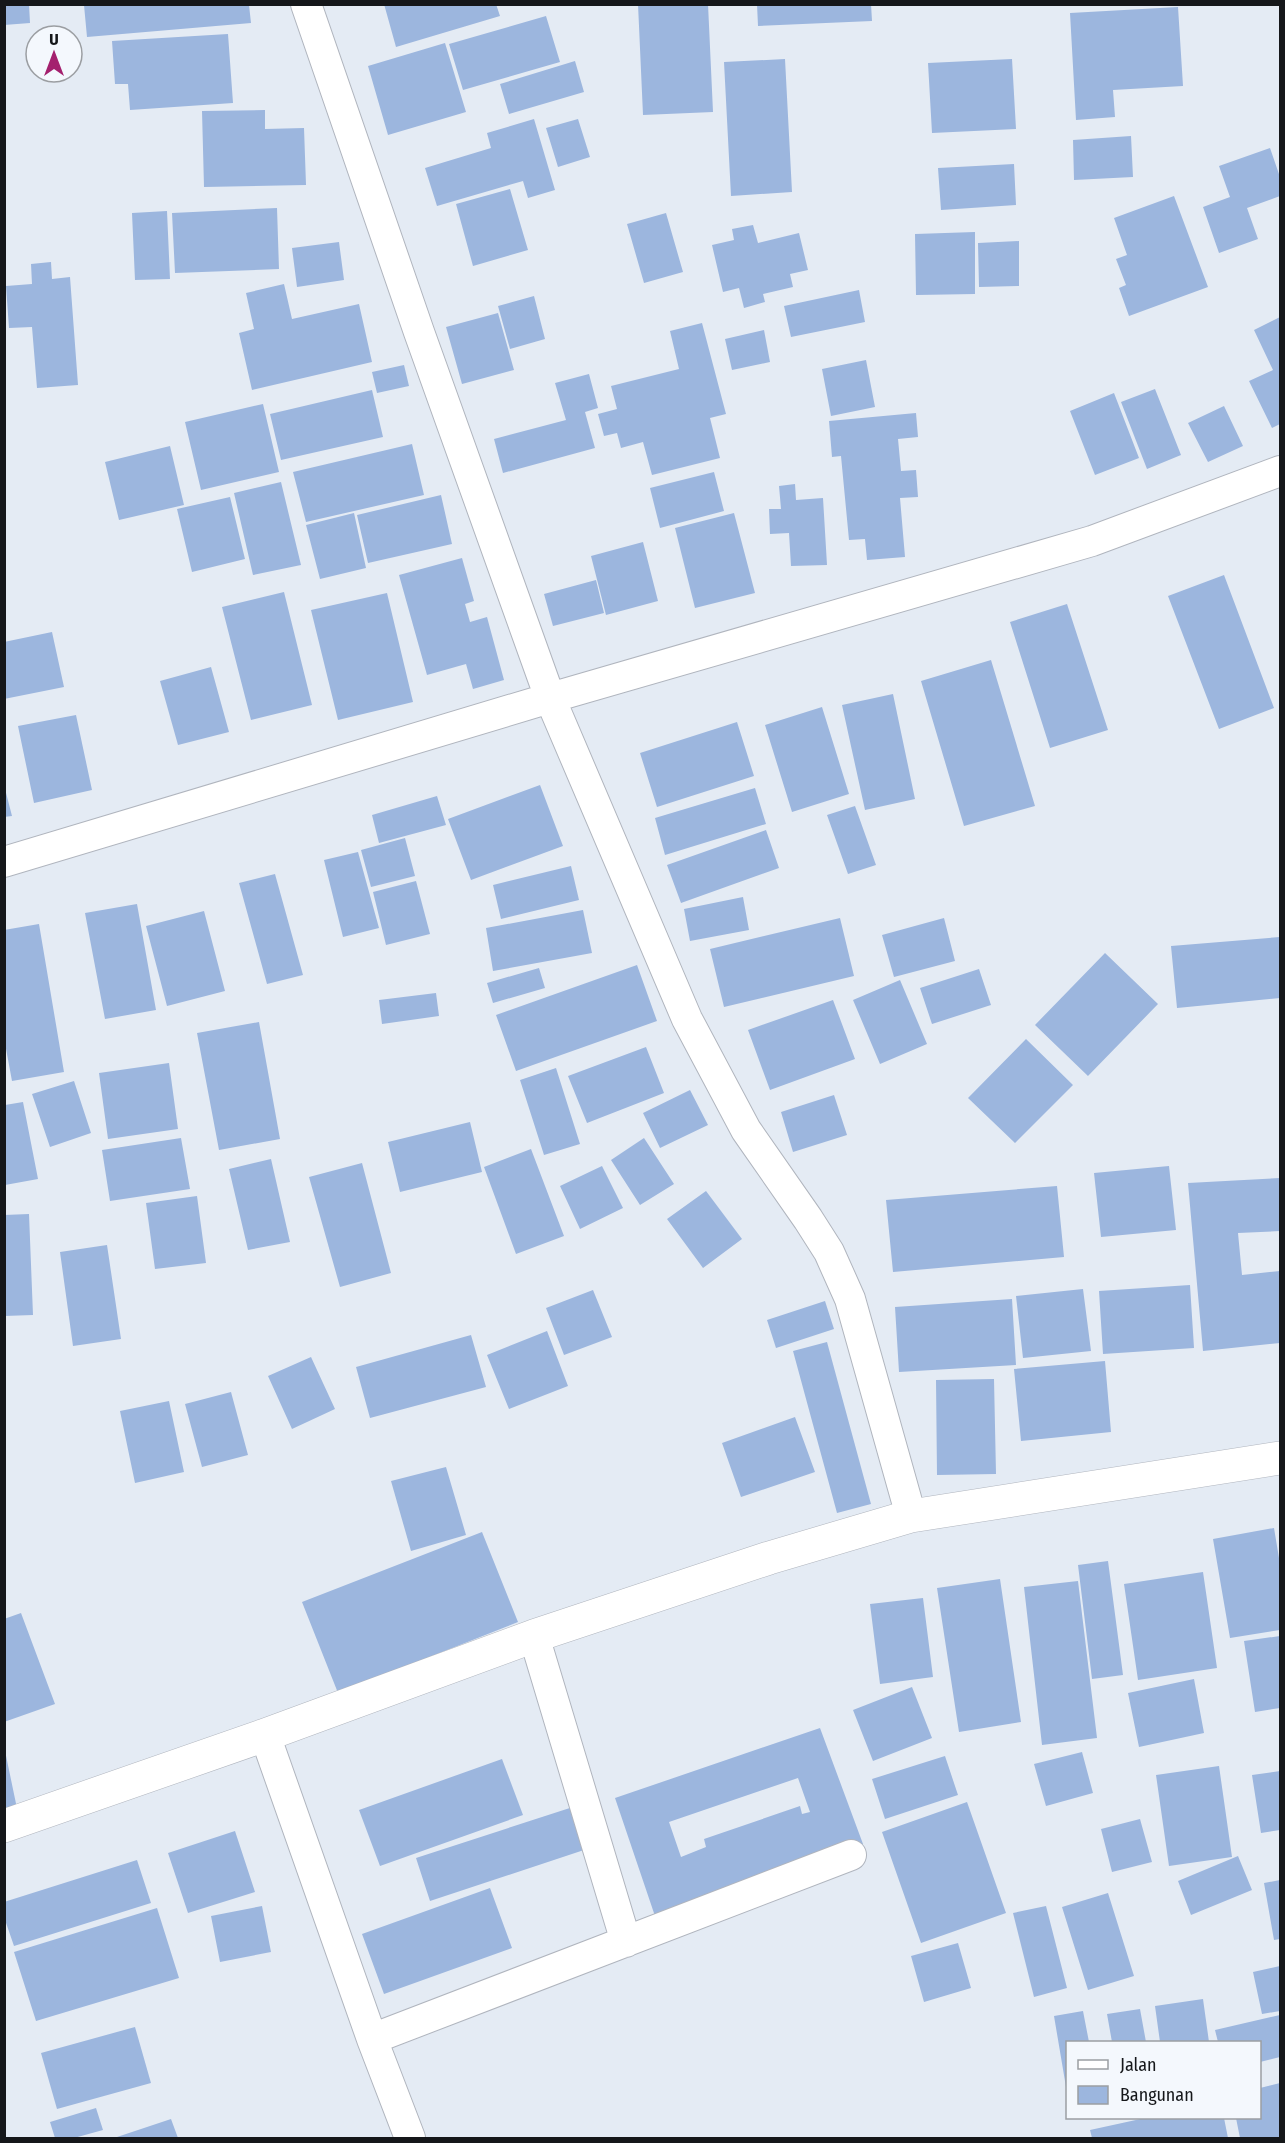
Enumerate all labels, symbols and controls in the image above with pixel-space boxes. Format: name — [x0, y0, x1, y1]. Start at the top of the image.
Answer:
north arrow — [24, 24, 84, 84]
text: U — [49, 30, 59, 49]
legend — [1066, 2041, 1261, 2119]
text: Jalan — [1120, 2054, 1157, 2076]
text: Bangunan — [1120, 2084, 1194, 2106]

